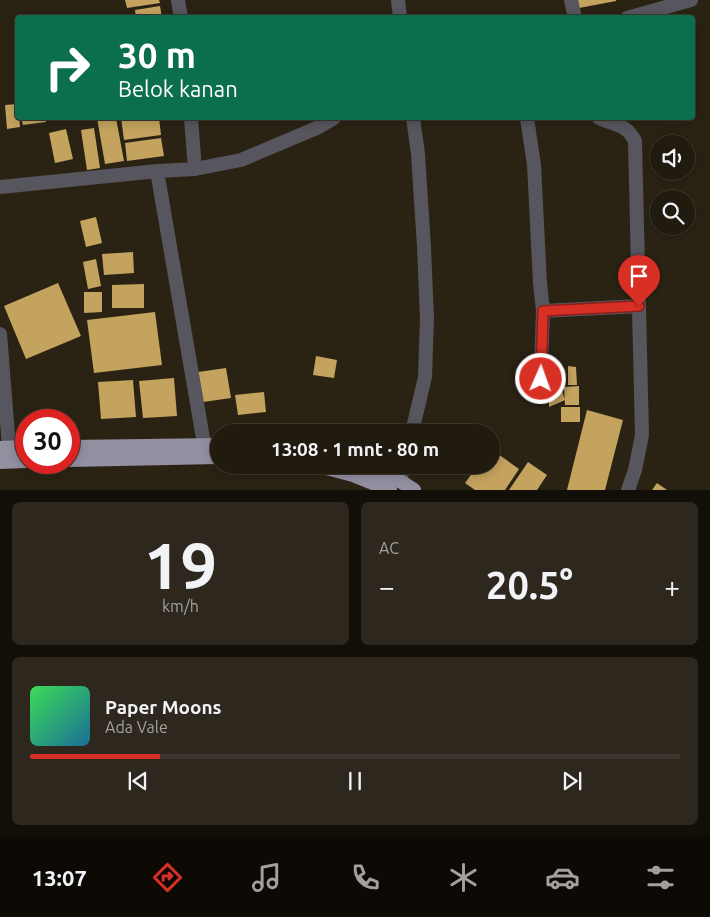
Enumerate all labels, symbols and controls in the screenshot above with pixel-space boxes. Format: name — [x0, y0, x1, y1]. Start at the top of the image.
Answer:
icon: right — [35, 35, 100, 100]
text: 30 m — [118, 35, 196, 75]
text: Belok kanan — [118, 76, 238, 101]
map controls — [650, 135, 695, 235]
button: sound — [650, 135, 695, 180]
button: search — [650, 190, 695, 235]
pin — [618, 255, 660, 306]
icon: arrive — [625, 262, 653, 290]
position arrow — [514, 352, 566, 404]
speed limit sign: 30 — [15, 409, 80, 474]
text: 13:08 · 1 mnt · 80 m — [271, 438, 439, 460]
text: 19 — [144, 528, 217, 601]
text: AC — [379, 539, 399, 557]
text: 20.5° — [486, 564, 573, 606]
text: − — [379, 571, 395, 602]
text: + — [664, 571, 680, 602]
text: km/h — [162, 597, 199, 615]
text: Paper Moons — [105, 696, 222, 718]
text: Ada Vale — [105, 718, 168, 736]
icon: previous — [124, 767, 152, 795]
icon: pause — [341, 767, 369, 795]
icon: next — [558, 767, 586, 795]
icon: directions — [150, 860, 185, 895]
icon: music — [249, 860, 284, 895]
icon: phone — [348, 860, 383, 895]
icon: climate — [446, 860, 481, 895]
icon: car — [545, 860, 580, 895]
icon: filters — [643, 860, 678, 895]
text: 13:07 — [32, 865, 87, 890]

